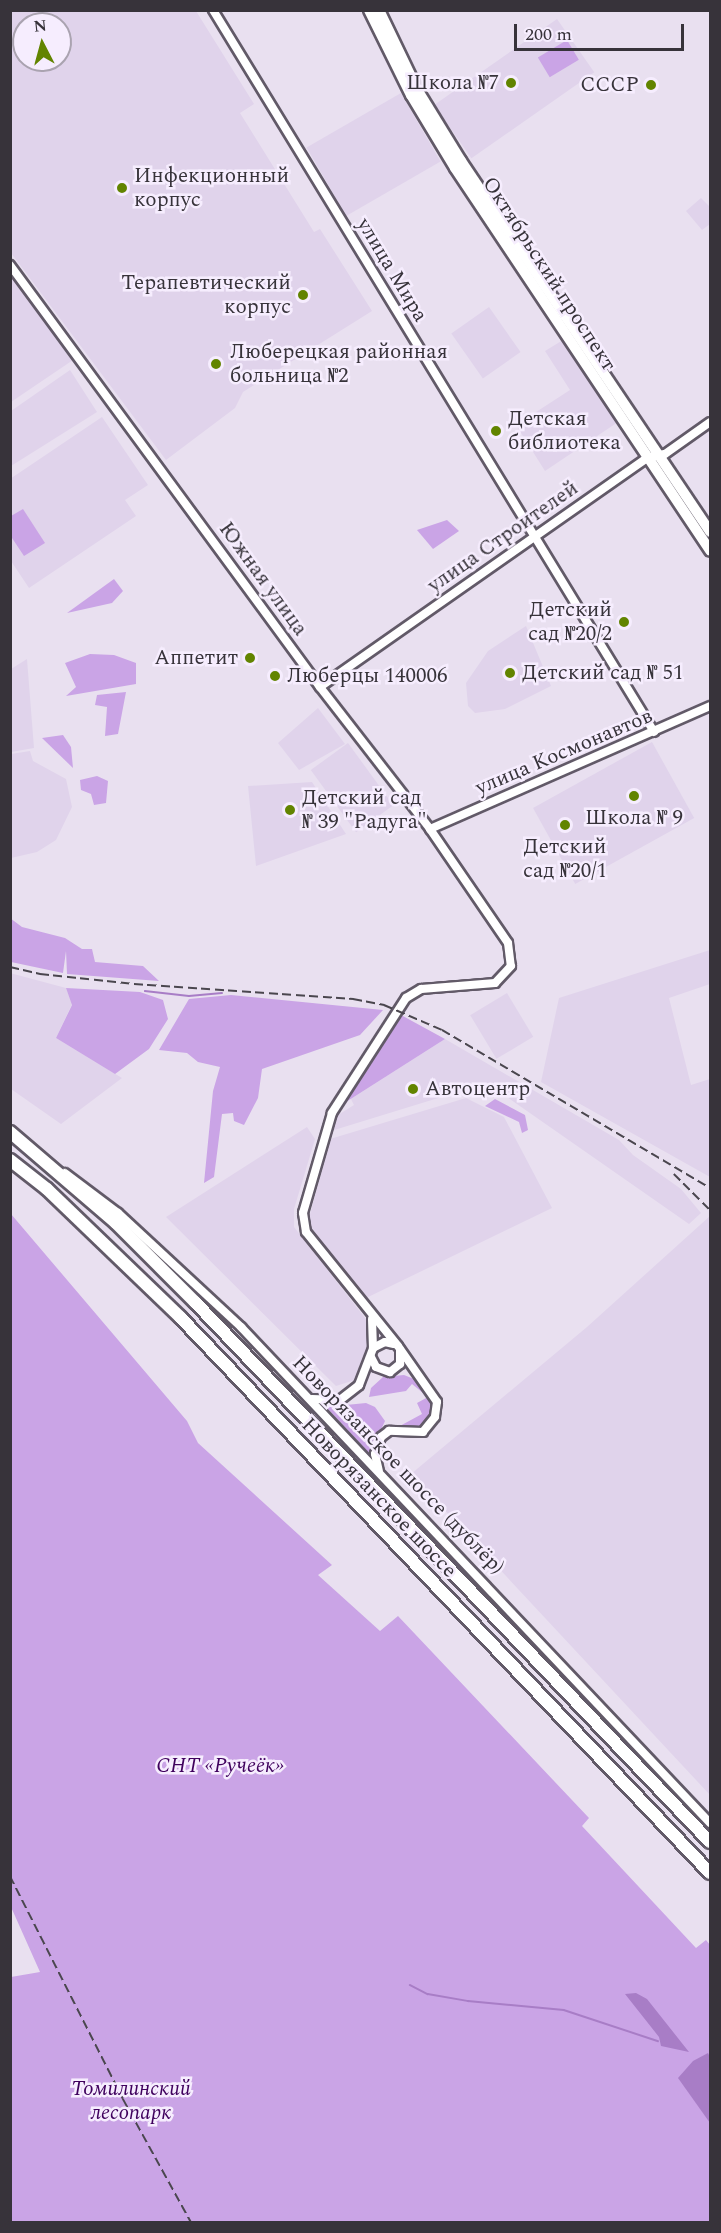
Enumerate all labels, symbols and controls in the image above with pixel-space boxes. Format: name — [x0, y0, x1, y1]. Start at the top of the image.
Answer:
north arrow — [12, 12, 72, 72]
scale bar — [517, 12, 686, 50]
text: N — [33, 13, 48, 39]
text: 200 m — [525, 21, 572, 48]
place label: Школа №7 — [406, 70, 499, 96]
place label: СССР — [580, 72, 639, 98]
marker: Школа №7 — [504, 76, 518, 90]
marker: СССР — [644, 78, 658, 92]
place label: Инфекционный корпус — [134, 163, 289, 213]
street label: Октябрьский проспект — [477, 172, 621, 376]
marker: Инфекционный корпус — [115, 181, 129, 195]
street label: улица Мира — [351, 213, 433, 327]
place label: Терапевтический корпус — [121, 270, 291, 320]
marker: Терапевтический корпус — [296, 288, 310, 302]
place label: Люберецкая районная больница №2 — [230, 339, 448, 389]
marker: Люберецкая районная больница №2 — [207, 355, 225, 373]
place label: Детская библиотека — [508, 406, 621, 456]
marker: Детская библиотека — [489, 424, 503, 438]
street label: улица Строителей — [423, 476, 583, 598]
street label: Южная улица — [213, 517, 313, 641]
place label: Детский сад №20/2 — [528, 597, 612, 647]
marker: Детский сад №20/2 — [617, 615, 631, 629]
place label: Аппетит — [154, 645, 238, 671]
marker: Аппетит — [243, 651, 257, 665]
place label: Детский сад № 51 — [522, 660, 684, 686]
place label: Люберцы 140006 — [287, 663, 447, 689]
marker: Детский сад № 51 — [503, 666, 517, 680]
marker: Люберцы 140006 — [268, 669, 282, 683]
street label: улица Космонавтов — [472, 703, 656, 801]
place label: Детский сад № 39 "Радуга" — [302, 785, 427, 835]
marker: Школа № 9 — [627, 789, 641, 803]
marker: Детский сад № 39 "Радуга" — [283, 803, 297, 817]
place label: Школа № 9 — [585, 805, 683, 831]
marker: Детский сад №20/1 — [558, 818, 572, 832]
place label: Детский сад №20/1 — [523, 834, 607, 884]
place label: Автоцентр — [425, 1076, 530, 1102]
marker: Автоцентр — [406, 1082, 420, 1096]
street label: Новорязанское шоссе (дублёр) — [287, 1350, 509, 1580]
street label: Новорязанское шоссе — [296, 1413, 462, 1583]
park label: СНТ «Ручеёк» — [156, 1753, 284, 1779]
park label: Томилинский лесопарк — [71, 2076, 191, 2126]

